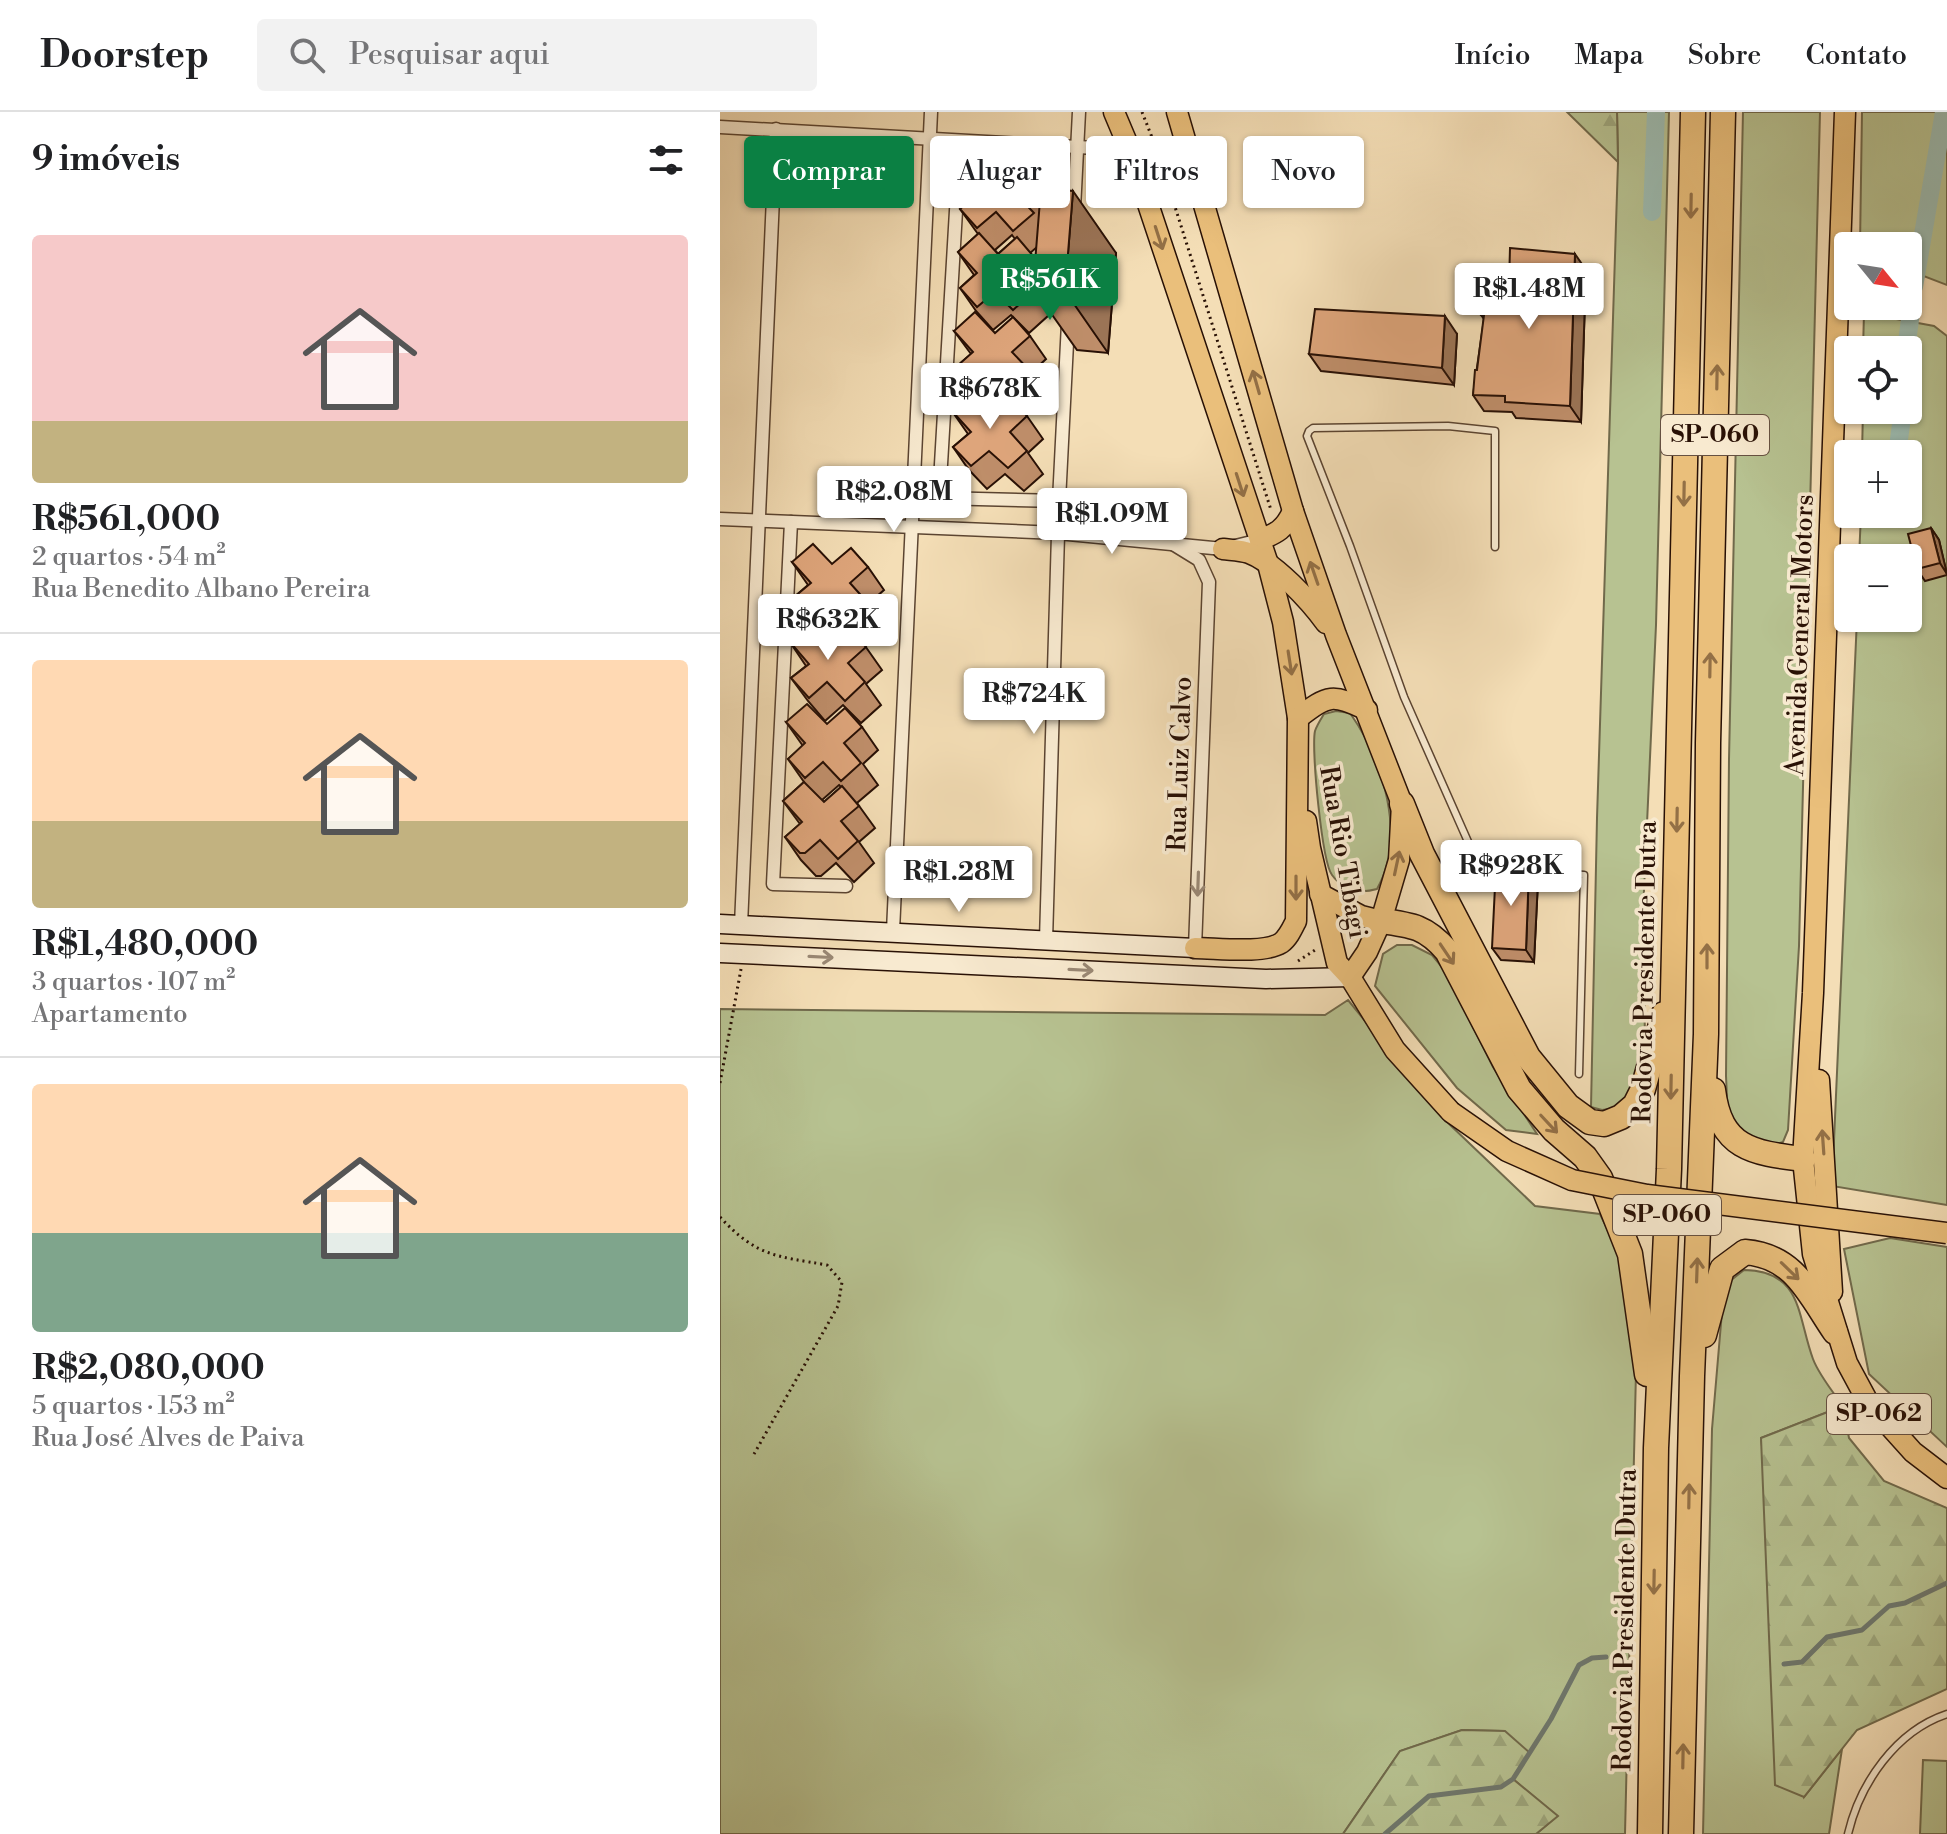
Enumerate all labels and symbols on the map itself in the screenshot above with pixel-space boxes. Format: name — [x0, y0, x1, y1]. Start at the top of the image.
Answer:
one-way arrow — [1683, 192, 1699, 219]
one-way arrow — [1152, 226, 1167, 251]
north arrow — [1834, 232, 1922, 320]
pin: R$561K — [985, 254, 1115, 322]
pin: R$1.48M — [1455, 263, 1603, 331]
pin: R$678K — [925, 363, 1055, 431]
one-way arrow — [1709, 364, 1724, 391]
one-way arrow — [1248, 370, 1263, 396]
road number: SP-060 — [1661, 415, 1769, 455]
pin: R$2.08M — [820, 466, 968, 534]
one-way arrow — [1233, 472, 1248, 498]
one-way arrow — [1677, 480, 1692, 507]
pin: R$1.09M — [1038, 488, 1186, 556]
street label: Avenida General Motors — [1779, 494, 1821, 777]
one-way arrow — [1306, 561, 1321, 586]
pin: R$632K — [763, 594, 893, 662]
one-way arrow — [1283, 650, 1298, 675]
one-way arrow — [1702, 652, 1717, 679]
pin: R$724K — [969, 668, 1099, 736]
street label: Rua Luiz Calvo — [1161, 676, 1199, 852]
street label: Rua Rio Tibagi — [1312, 763, 1374, 941]
one-way arrow — [1669, 806, 1684, 833]
street label: Rodovia Presidente Dutra — [1626, 820, 1664, 1124]
pin: R$928K — [1446, 840, 1576, 908]
pin: R$1.28M — [885, 846, 1033, 914]
one-way arrow — [1390, 851, 1405, 877]
one-way arrow — [1190, 870, 1205, 897]
one-way arrow — [1288, 874, 1304, 901]
one-way arrow — [1439, 942, 1455, 964]
one-way arrow — [1699, 943, 1715, 970]
one-way arrow — [807, 950, 834, 965]
one-way arrow — [1067, 962, 1094, 977]
one-way arrow — [1663, 1073, 1678, 1100]
one-way arrow — [1540, 1114, 1559, 1134]
one-way arrow — [1815, 1129, 1830, 1156]
road number: SP-060 — [1613, 1195, 1721, 1235]
one-way arrow — [1689, 1257, 1704, 1284]
one-way arrow — [1780, 1261, 1800, 1280]
road number: SP-062 — [1827, 1394, 1931, 1434]
street label: Rodovia Presidente Dutra — [1606, 1468, 1644, 1772]
one-way arrow — [1682, 1483, 1697, 1510]
one-way arrow — [1646, 1568, 1662, 1595]
one-way arrow — [1675, 1743, 1691, 1770]

